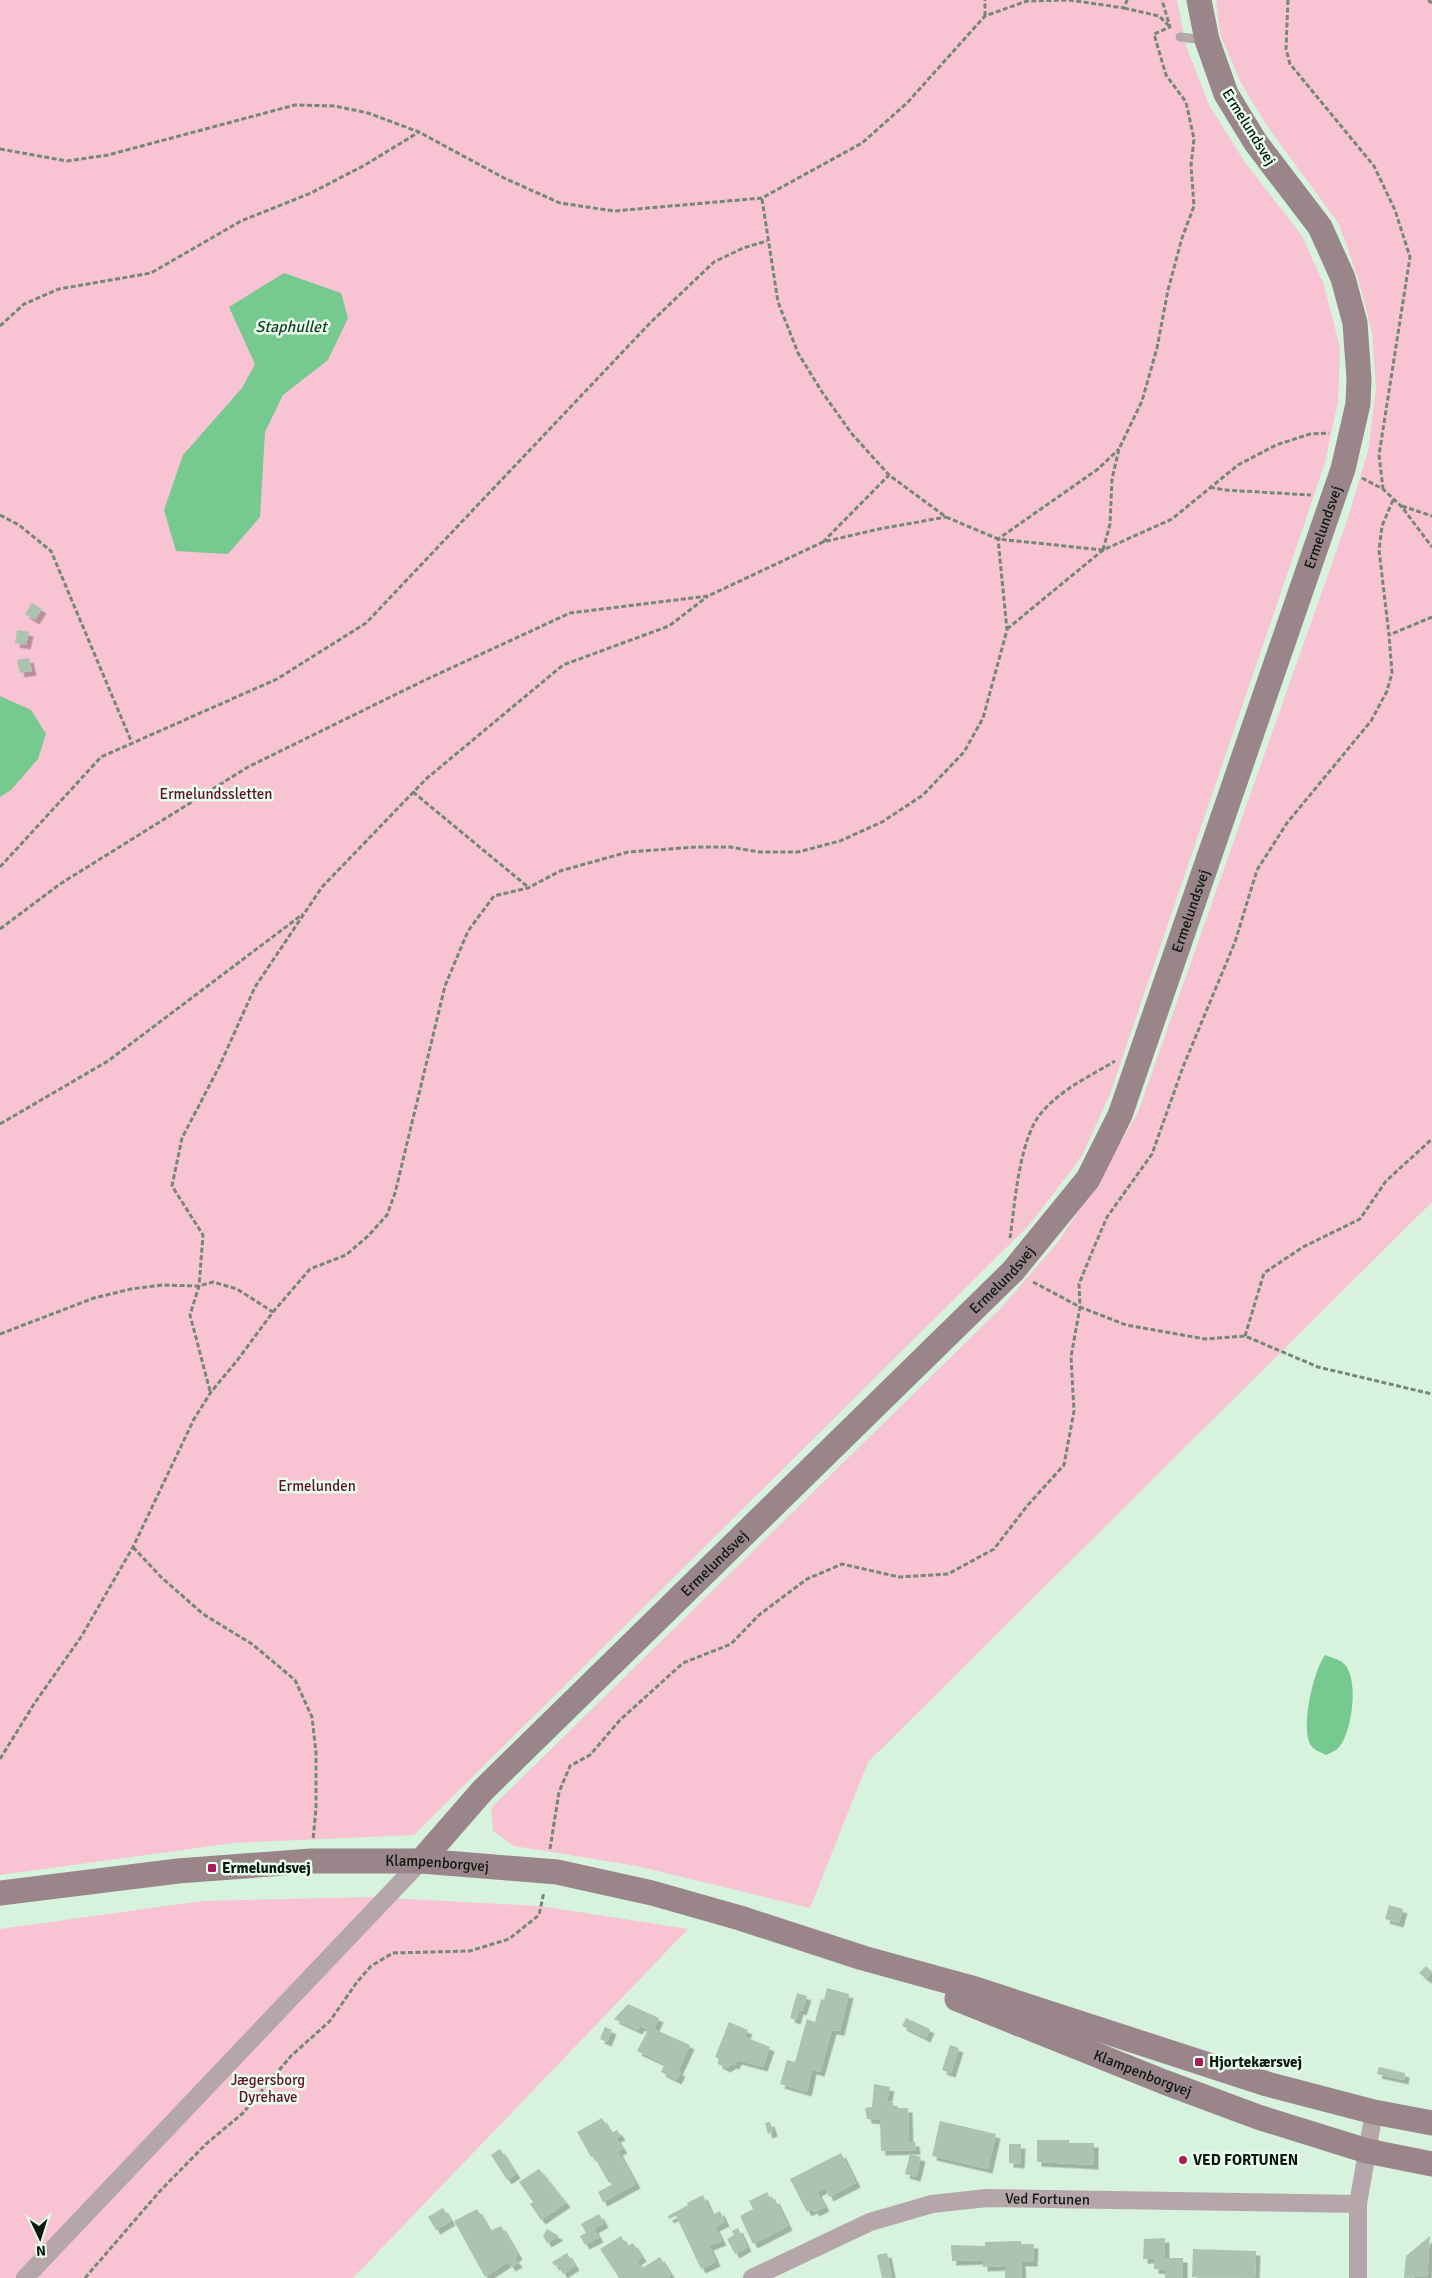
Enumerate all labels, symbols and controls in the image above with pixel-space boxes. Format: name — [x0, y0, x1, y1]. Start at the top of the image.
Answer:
street label: Ermelundsvej — [1218, 85, 1280, 169]
water label: Staphullet — [255, 317, 329, 337]
street label: Ermelundsvej — [1300, 483, 1346, 571]
park label: Ermelundssletten — [160, 785, 272, 803]
street label: Ermelundsvej — [1168, 867, 1213, 955]
street label: Ermelundsvej — [966, 1242, 1039, 1318]
park label: Ermelunden — [278, 1477, 356, 1495]
street label: Ermelundsvej — [677, 1527, 752, 1600]
street label: Klampenborgvej — [385, 1852, 490, 1875]
place label: Ermelundsvej — [222, 1859, 311, 1877]
marker: Ermelundsvej — [206, 1862, 218, 1874]
street label: Klampenborgvej — [1091, 2046, 1194, 2101]
place label: Hjortekærsvej — [1209, 2053, 1302, 2071]
marker: Hjortekærsvej — [1193, 2056, 1205, 2068]
park label: Jægersborg Dyrehave — [231, 2071, 305, 2106]
place label: VED FORTUNEN — [1193, 2151, 1298, 2169]
marker: VED FORTUNEN — [1177, 2154, 1189, 2166]
street label: Ved Fortunen — [1005, 2189, 1090, 2209]
north arrow — [15, 2213, 65, 2263]
text: N — [35, 2242, 46, 2259]

